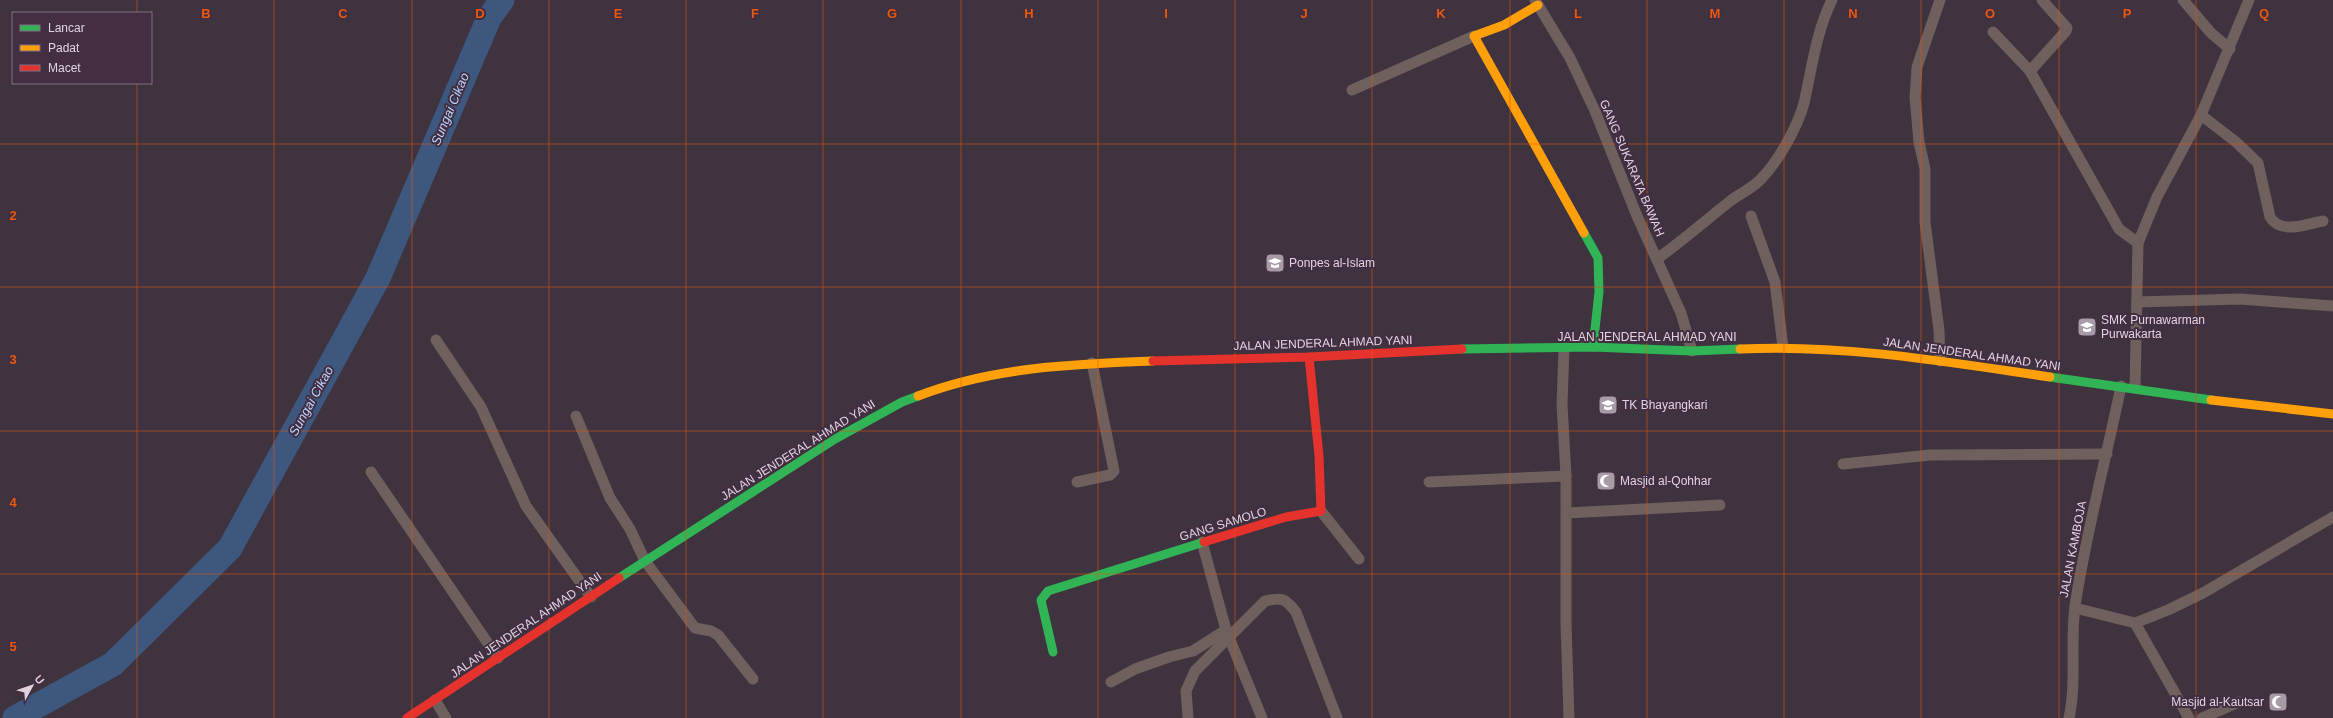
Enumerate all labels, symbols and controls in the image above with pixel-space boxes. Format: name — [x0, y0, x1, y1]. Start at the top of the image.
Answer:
text: B — [201, 6, 211, 21]
text: C — [338, 6, 348, 21]
text: D — [475, 6, 485, 21]
text: E — [614, 6, 623, 21]
text: F — [751, 6, 759, 21]
text: G — [887, 6, 897, 21]
text: H — [1024, 6, 1034, 21]
text: I — [1164, 6, 1168, 21]
text: J — [1300, 6, 1308, 21]
text: K — [1436, 6, 1446, 21]
text: L — [1574, 6, 1582, 21]
text: M — [1710, 6, 1720, 21]
text: N — [1848, 6, 1858, 21]
text: O — [1985, 6, 1995, 21]
text: P — [2123, 6, 2132, 21]
text: Q — [2259, 6, 2269, 21]
legend — [12, 12, 152, 84]
text: Lancar — [48, 21, 85, 35]
text: Padat — [48, 41, 80, 55]
text: Macet — [48, 61, 81, 75]
water label: Sungai Cikao — [428, 70, 472, 148]
street label: GANG SUKARATA BAWAH — [1597, 97, 1667, 239]
text: 2 — [9, 208, 17, 223]
school or university icon: Ponpes al-Islam — [1264, 252, 1286, 274]
place label: Ponpes al-Islam — [1289, 256, 1375, 270]
place label: SMK Purnawarman Purwakarta — [2101, 313, 2205, 341]
school or university icon: SMK Purnawarman Purwakarta — [2076, 316, 2098, 338]
street label: JALAN JENDERAL AHMAD YANI — [1557, 330, 1737, 344]
street label: JALAN JENDERAL AHMAD YANI — [1233, 333, 1413, 353]
street label: JALAN JENDERAL AHMAD YANI — [1882, 335, 2062, 373]
text: 3 — [9, 352, 17, 367]
water label: Sungai Cikao — [286, 364, 336, 438]
school or university icon: TK Bhayangkari — [1597, 394, 1619, 416]
street label: JALAN JENDERAL AHMAD YANI — [718, 397, 878, 503]
place label: TK Bhayangkari — [1622, 398, 1707, 412]
mosque icon: Masjid al-Qohhar — [1595, 470, 1617, 492]
place label: Masjid al-Qohhar — [1620, 474, 1711, 488]
text: 4 — [9, 495, 17, 510]
street label: JALAN KAMBOJA — [2057, 500, 2089, 598]
street label: GANG SAMOLO — [1178, 504, 1268, 544]
street label: JALAN JENDERAL AHMAD YANI — [448, 569, 604, 681]
text: 5 — [9, 639, 17, 654]
north arrow — [12, 666, 52, 706]
text: U — [33, 673, 47, 687]
mosque icon: Masjid al-Kautsar — [2267, 691, 2289, 713]
place label: Masjid al-Kautsar — [2171, 695, 2264, 709]

